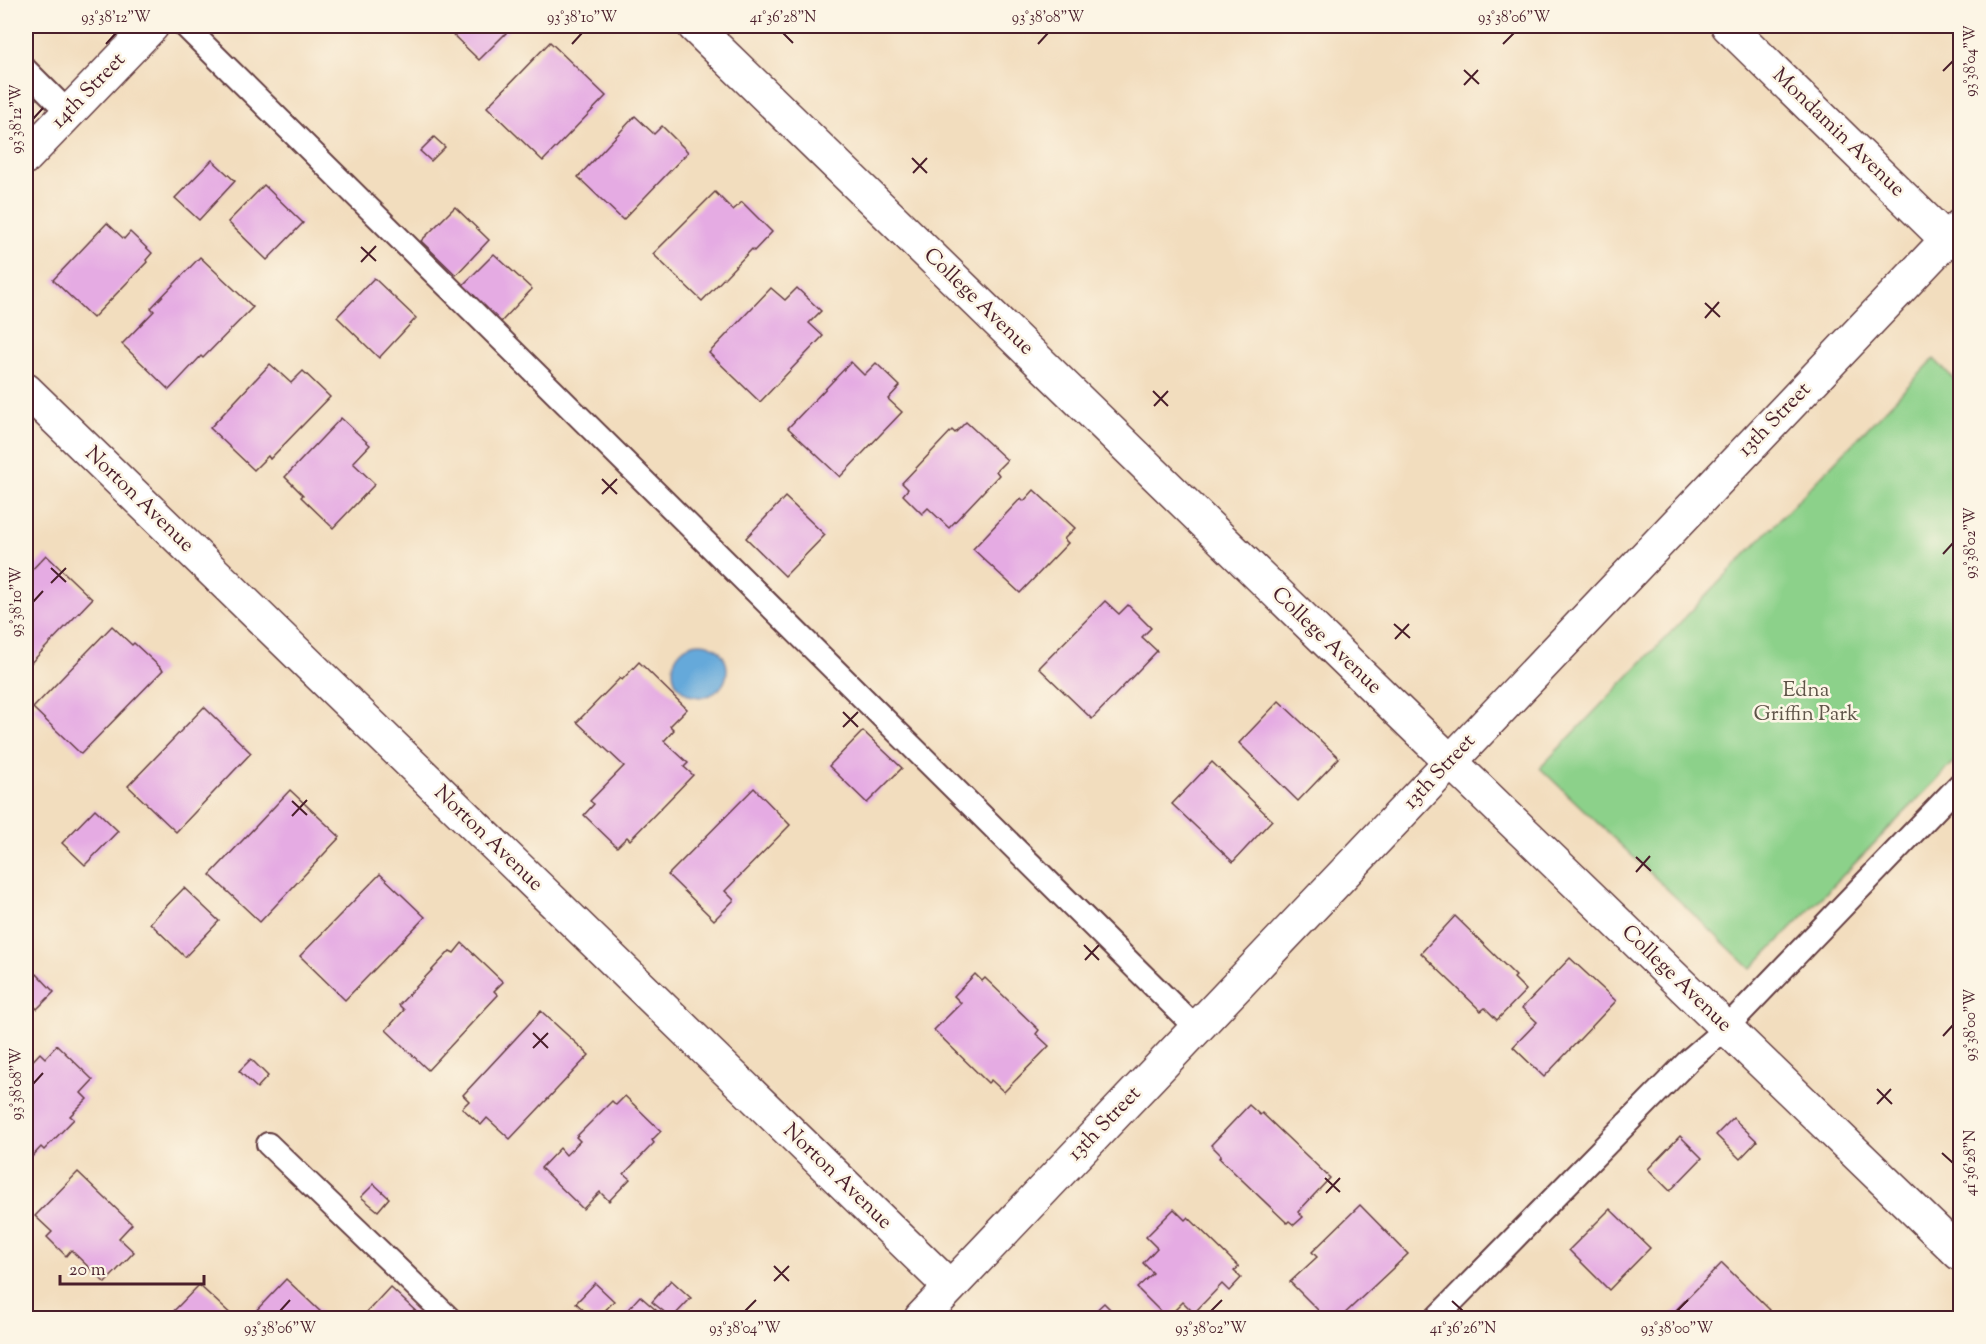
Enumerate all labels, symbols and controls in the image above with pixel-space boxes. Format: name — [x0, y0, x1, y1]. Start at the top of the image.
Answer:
text: 93°38'12"W — [81, 8, 151, 29]
text: 93°38'10"W — [547, 8, 617, 29]
text: 41°36'28"N — [750, 8, 816, 29]
text: 93°38'08"W — [1012, 8, 1084, 29]
text: 93°38'06"W — [1478, 8, 1550, 29]
text: 93°38'04"W — [1961, 25, 1982, 97]
street label: 14th Street — [45, 46, 133, 136]
street label: Mondamin Avenue — [1765, 62, 1911, 204]
text: 93°38'12"W — [7, 84, 28, 154]
street label: College Avenue — [916, 241, 1040, 363]
street label: 13th Street — [1732, 376, 1818, 464]
street label: Norton Avenue — [78, 440, 200, 560]
text: 93°38'02"W — [1961, 507, 1982, 579]
text: 93°38'10"W — [7, 567, 28, 637]
street label: College Avenue — [1264, 580, 1388, 702]
park label: Edna Griffin Park — [1754, 676, 1859, 730]
street label: 13th Street — [1397, 728, 1483, 816]
street label: Norton Avenue — [427, 779, 549, 899]
street label: College Avenue — [1614, 918, 1738, 1040]
text: 93°38'00"W — [1961, 989, 1982, 1061]
text: 93°38'08"W — [7, 1048, 28, 1120]
street label: 13th Street — [1062, 1080, 1148, 1168]
street label: Norton Avenue — [776, 1117, 898, 1237]
text: 41°36'28"N — [1961, 1130, 1982, 1196]
scale bar — [60, 1248, 204, 1286]
text: 20 m — [69, 1258, 106, 1284]
text: 93°38'06"W — [244, 1319, 316, 1340]
text: 93°38'04"W — [709, 1319, 781, 1340]
text: 93°38'02"W — [1175, 1319, 1247, 1340]
text: 41°36'26"N — [1430, 1319, 1496, 1340]
text: 93°38'00"W — [1641, 1319, 1713, 1340]

